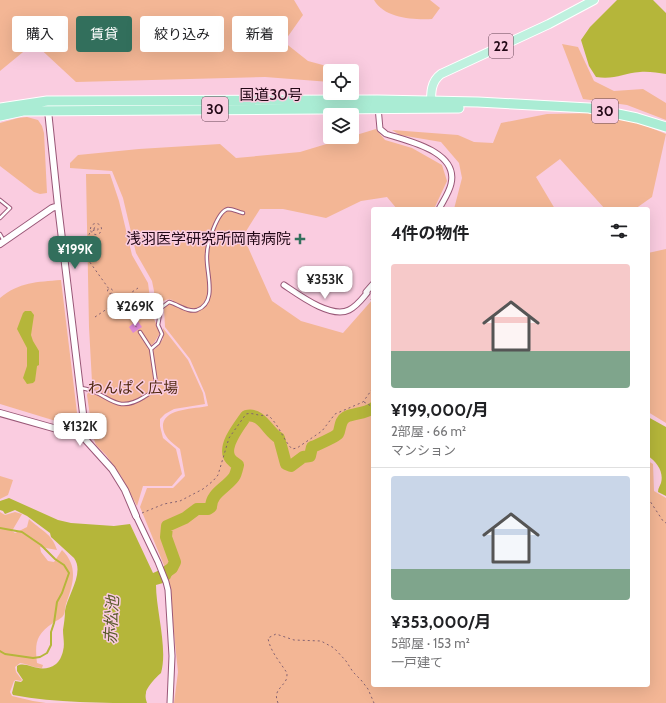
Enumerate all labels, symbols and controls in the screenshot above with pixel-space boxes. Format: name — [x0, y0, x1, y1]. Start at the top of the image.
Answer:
chip: 購入 — [12, 16, 68, 52]
chip: 賃貸 — [76, 16, 132, 52]
chip: 絞り込み — [140, 16, 224, 52]
chip: 新着 — [232, 16, 288, 52]
road number: 22 — [489, 34, 513, 58]
map controls — [323, 64, 359, 144]
button: locate — [323, 64, 359, 100]
street label: 国道30号 — [239, 86, 303, 104]
road number: 30 — [202, 97, 228, 121]
road number: 30 — [592, 99, 618, 123]
button: layers — [323, 108, 359, 144]
icon: filters — [608, 220, 630, 242]
text: 4件の物件 — [391, 223, 470, 243]
place label: 浅羽医学研究所岡南病院 — [126, 230, 291, 248]
marker: 浅羽医学研究所岡南病院 — [294, 233, 306, 245]
pin: ¥199K — [47, 236, 103, 270]
text: ¥199K — [57, 241, 93, 257]
pin: ¥353K — [297, 266, 353, 300]
text: ¥353K — [307, 271, 344, 287]
icon: home — [475, 290, 547, 362]
pin: ¥269K — [107, 293, 163, 327]
text: ¥269K — [116, 298, 154, 314]
park label: わんぱく広場 — [88, 379, 178, 397]
text: ¥199,000/月 — [391, 400, 489, 420]
pin: ¥132K — [52, 413, 108, 447]
text: ¥132K — [63, 418, 97, 434]
text: 2部屋 · 66 m² — [391, 423, 466, 439]
text: マンション — [391, 442, 456, 458]
icon: home — [475, 502, 547, 574]
water label: 赤松池 — [101, 594, 122, 644]
text: ¥353,000/月 — [391, 612, 491, 632]
text: 5部屋 · 153 m² — [391, 635, 470, 651]
text: 一戸建て — [391, 654, 443, 670]

